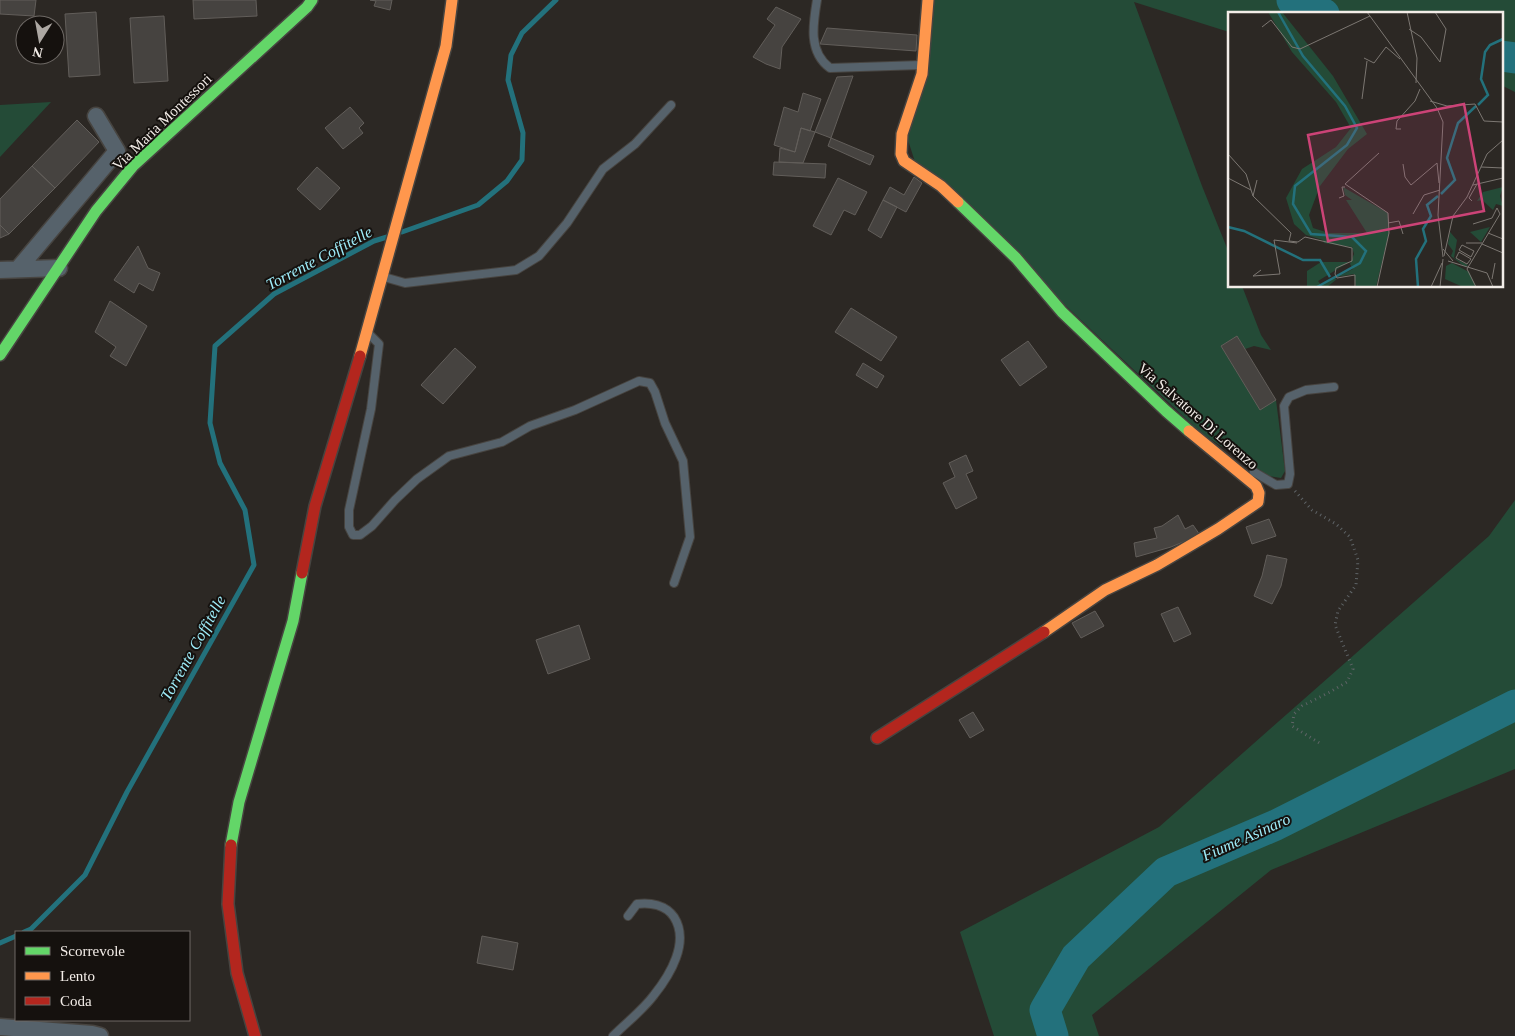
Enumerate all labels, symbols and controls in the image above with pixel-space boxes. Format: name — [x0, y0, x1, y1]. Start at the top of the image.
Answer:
inset map — [1228, 12, 1502, 288]
north arrow — [15, 15, 65, 65]
text: N — [31, 44, 44, 61]
street label: Via Maria Montessori — [109, 71, 215, 173]
water label: Torrente Coffitelle — [263, 223, 375, 294]
street label: Via Salvatore Di Lorenzo — [1135, 360, 1261, 472]
water label: Torrente Coffitelle — [157, 593, 230, 704]
water label: Fiume Asinaro — [1198, 810, 1293, 864]
legend — [15, 931, 190, 1021]
text: Scorrevole — [60, 943, 125, 959]
text: Lento — [60, 968, 95, 984]
text: Coda — [60, 993, 92, 1009]

